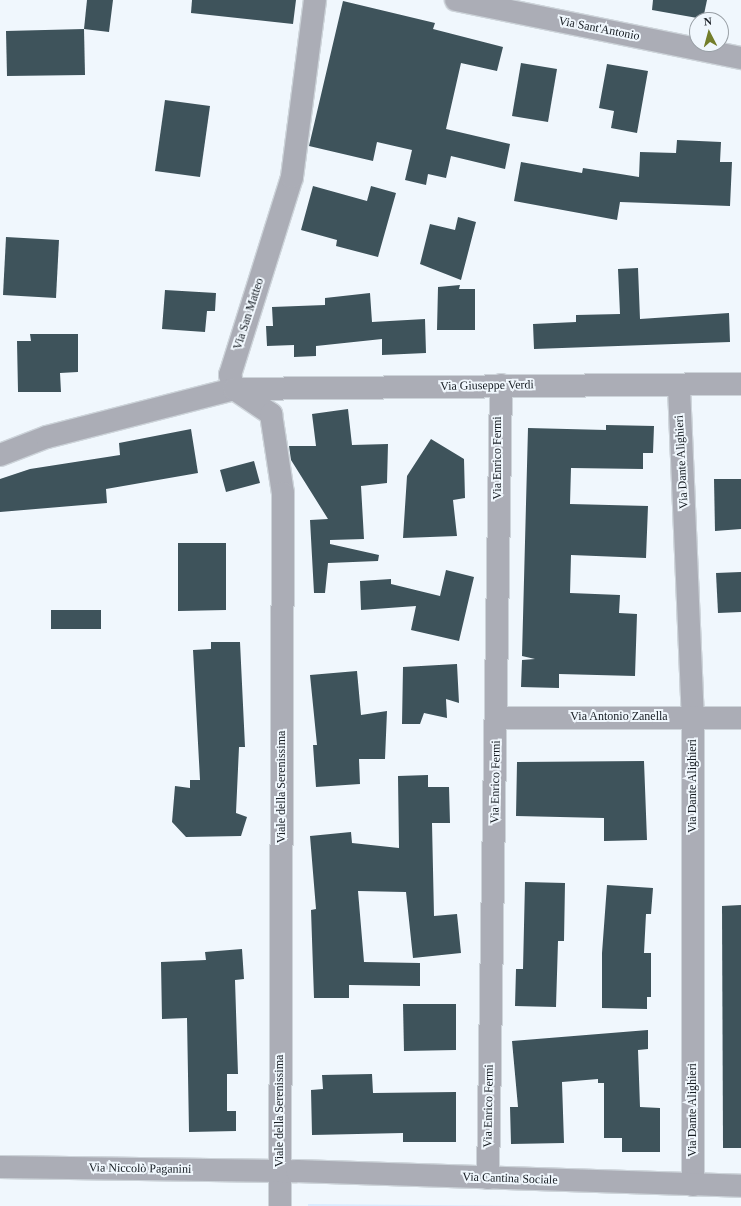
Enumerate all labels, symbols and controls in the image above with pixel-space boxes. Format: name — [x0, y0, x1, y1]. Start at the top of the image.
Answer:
north arrow — [689, 12, 729, 52]
street label: Via Sant'Antonio — [557, 14, 641, 44]
text: N — [703, 15, 712, 27]
street label: Via San Matteo — [231, 276, 267, 352]
street label: Via Giuseppe Verdi — [440, 378, 534, 394]
street label: Via Dante Alighieri — [672, 414, 692, 510]
street label: Via Enrico Fermi — [491, 416, 505, 500]
street label: Via Antonio Zanella — [570, 710, 668, 724]
street label: Viale della Serenissima — [275, 731, 289, 843]
street label: Via Dante Alighieri — [686, 739, 700, 833]
street label: Via Enrico Fermi — [488, 740, 504, 824]
street label: Viale della Serenissima — [273, 1055, 287, 1167]
street label: Via Dante Alighieri — [686, 1063, 700, 1157]
street label: Via Enrico Fermi — [481, 1064, 497, 1148]
street label: Via Niccolò Paganini — [89, 1161, 191, 1177]
street label: Via Cantina Sociale — [462, 1170, 558, 1188]

